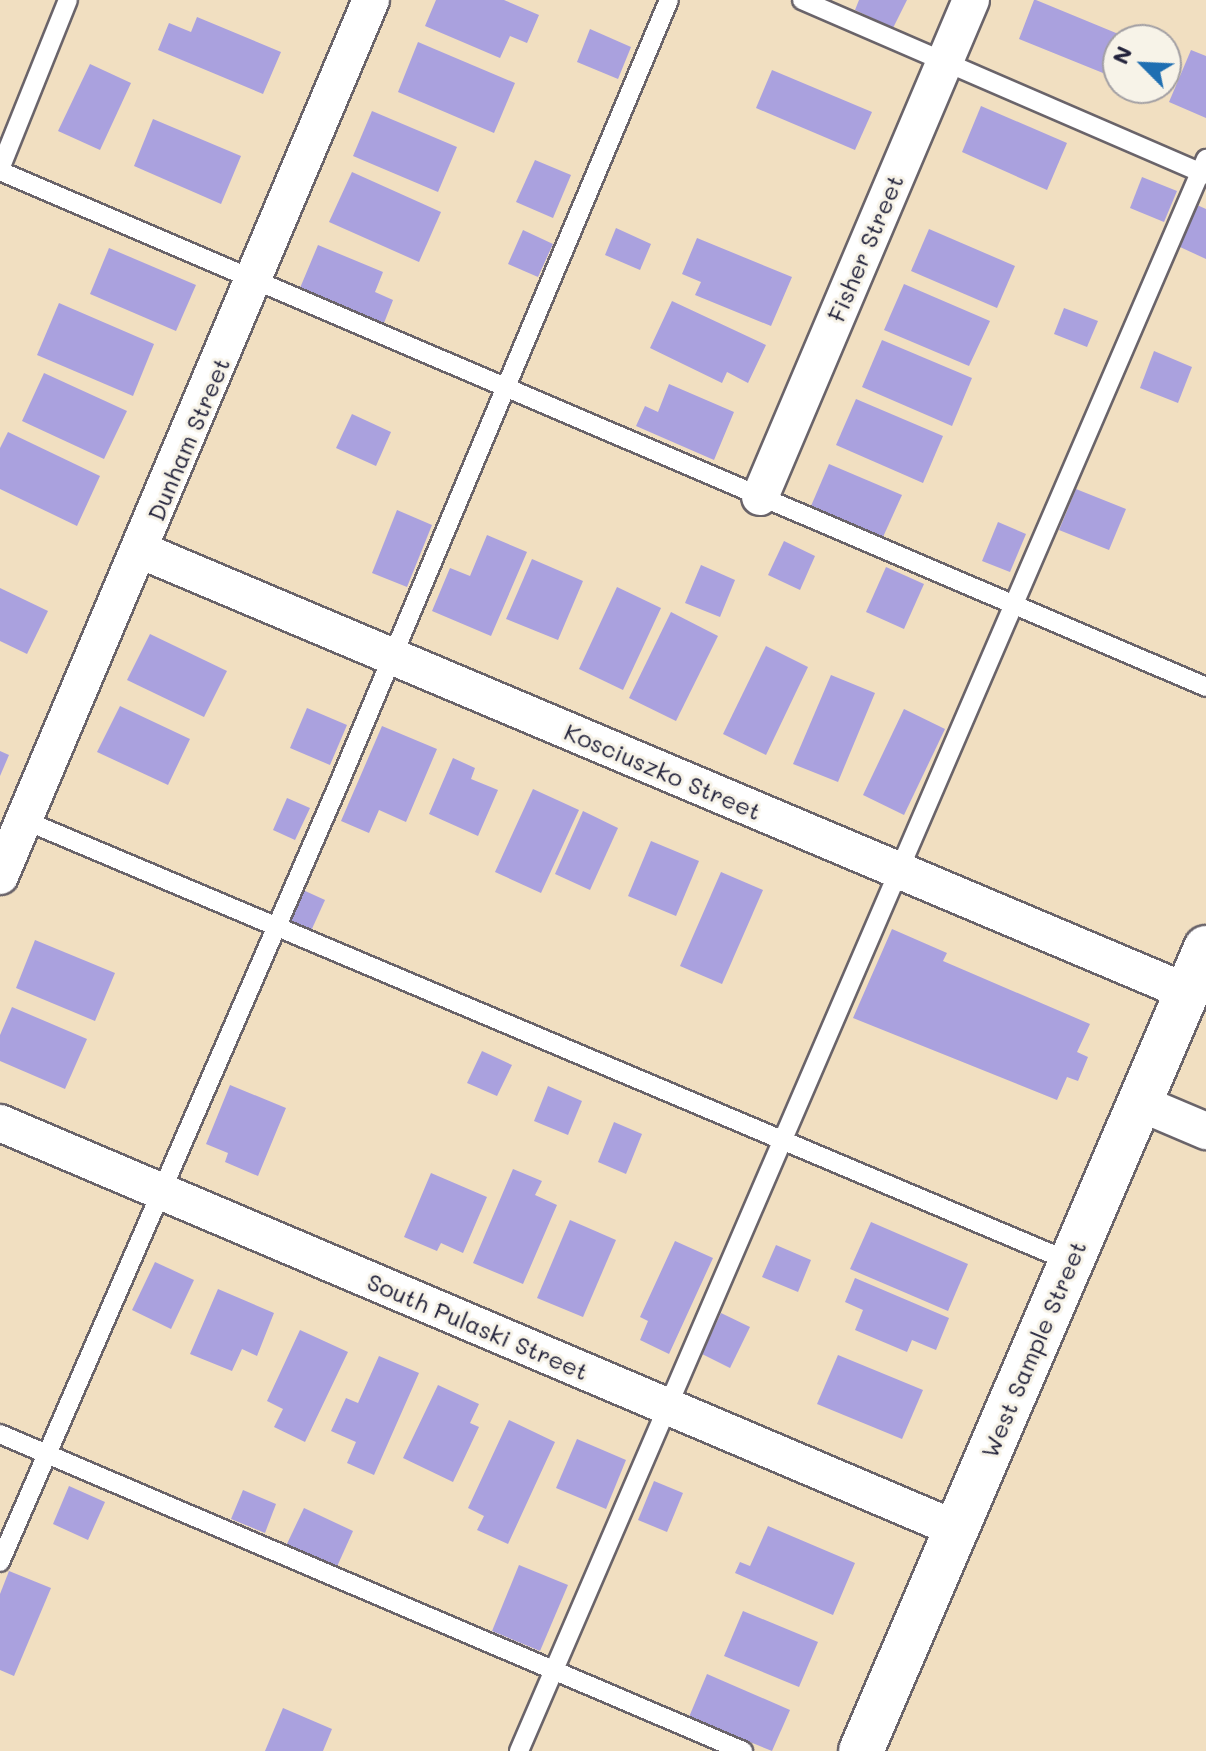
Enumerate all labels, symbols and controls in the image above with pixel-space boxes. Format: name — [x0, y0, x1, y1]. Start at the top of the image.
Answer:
north arrow — [1102, 24, 1182, 104]
text: N — [1105, 41, 1138, 68]
street label: Fisher Street — [821, 170, 909, 326]
street label: Dunham Street — [141, 353, 235, 525]
street label: Kosciuszko Street — [560, 717, 766, 825]
street label: West Sample Street — [974, 1236, 1092, 1462]
street label: South Pulaski Street — [363, 1266, 593, 1386]

